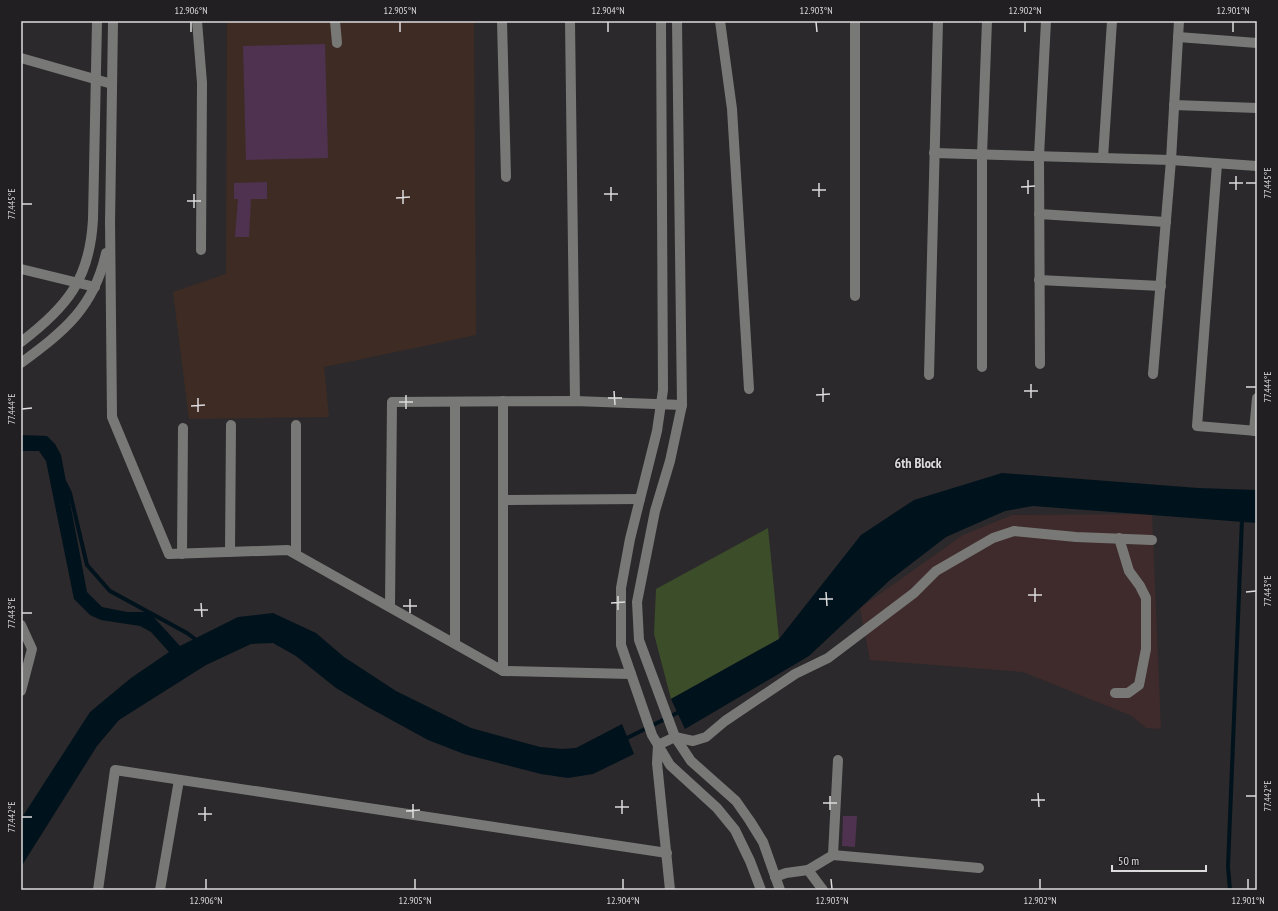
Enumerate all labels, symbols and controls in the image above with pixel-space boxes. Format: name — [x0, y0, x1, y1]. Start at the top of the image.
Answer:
text: 12.906°N — [174, 4, 208, 17]
text: 12.905°N — [383, 4, 417, 17]
text: 12.904°N — [591, 4, 625, 17]
text: 12.903°N — [799, 4, 833, 17]
text: 12.902°N — [1008, 4, 1042, 17]
text: 12.901°N — [1216, 4, 1250, 17]
text: 77.445°E — [1261, 167, 1274, 199]
text: 77.445°E — [5, 188, 18, 220]
text: 77.444°E — [1261, 371, 1274, 403]
text: 77.444°E — [5, 393, 18, 425]
district label: 6th Block — [894, 454, 942, 472]
text: 77.443°E — [1261, 575, 1274, 607]
text: 77.443°E — [5, 597, 18, 629]
text: 77.442°E — [1261, 780, 1274, 812]
text: 77.442°E — [5, 801, 18, 833]
scale bar — [1112, 847, 1206, 873]
text: 50 m — [1118, 853, 1139, 868]
text: 12.906°N — [189, 894, 223, 907]
text: 12.905°N — [398, 894, 432, 907]
text: 12.904°N — [606, 894, 640, 907]
text: 12.903°N — [815, 894, 849, 907]
text: 12.902°N — [1023, 894, 1057, 907]
text: 12.901°N — [1231, 894, 1265, 907]

